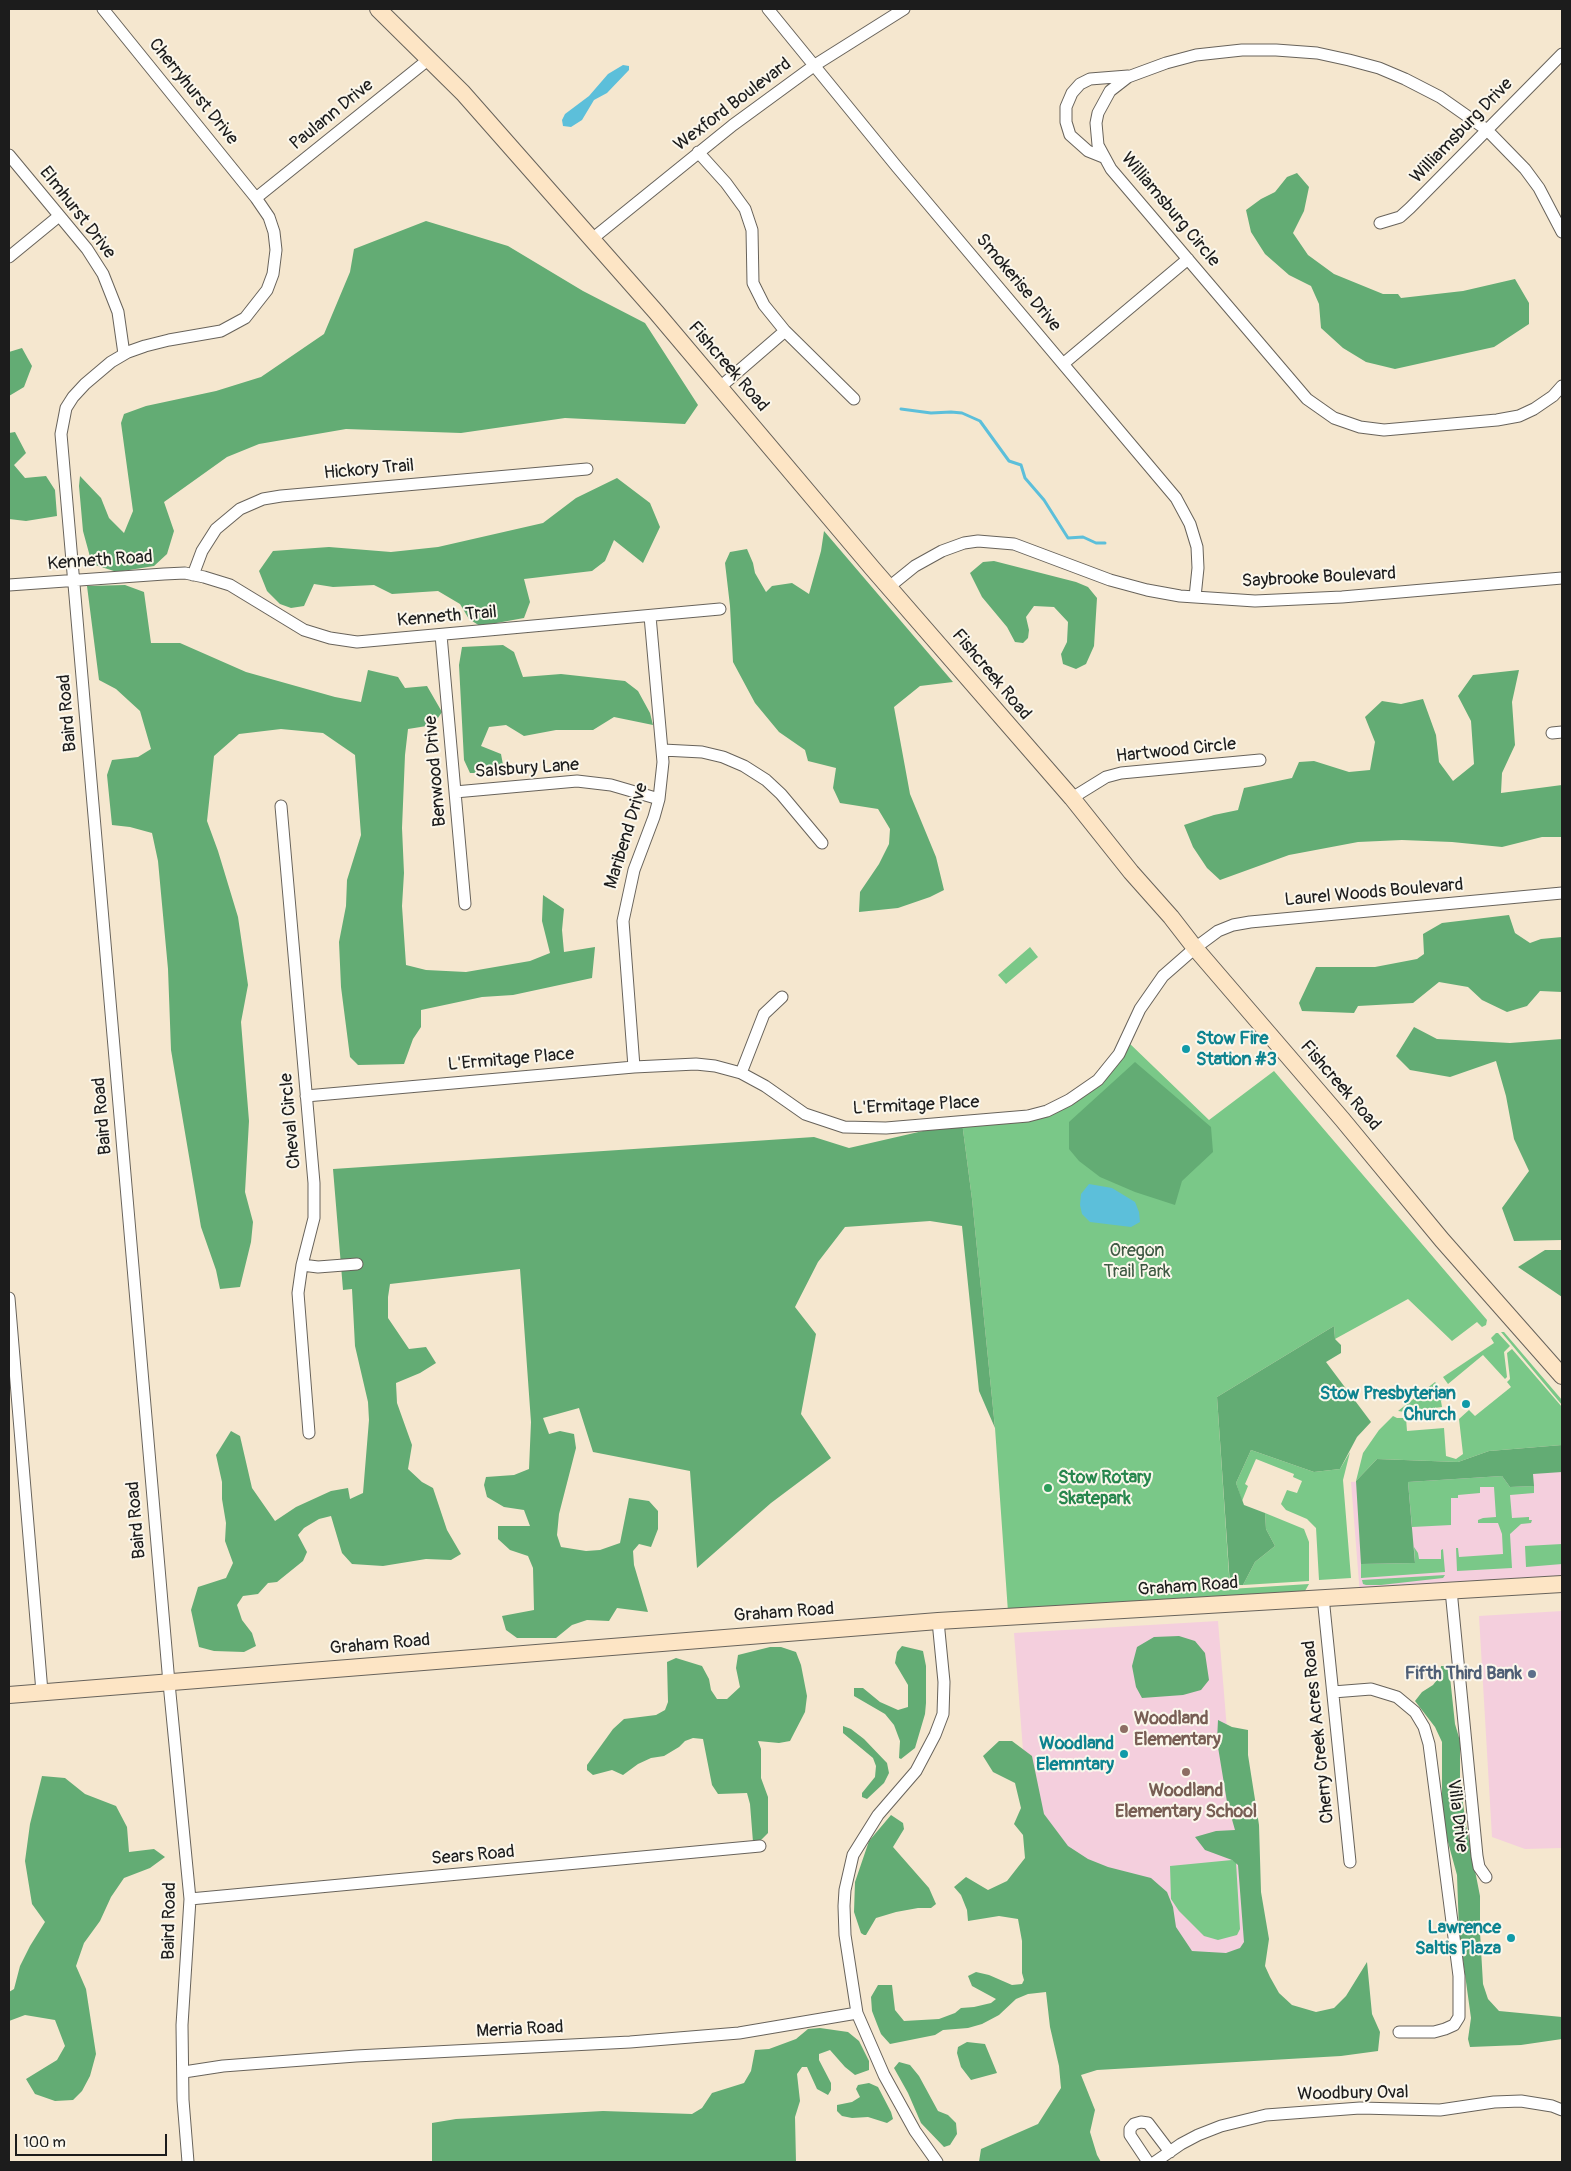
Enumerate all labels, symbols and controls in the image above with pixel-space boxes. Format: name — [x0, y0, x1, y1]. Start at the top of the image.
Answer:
street label: Cherryhurst Drive — [144, 34, 242, 150]
street label: Wexford Boulevard — [670, 54, 796, 156]
street label: Williamsburg Drive — [1406, 74, 1518, 188]
street label: Paulann Drive — [286, 75, 378, 155]
street label: Williamsburg Circle — [1116, 148, 1224, 272]
street label: Elmhurst Drive — [34, 163, 120, 263]
street label: Smokerise Drive — [971, 230, 1065, 336]
street label: Fishcreek Road — [683, 318, 773, 416]
street label: Hickory Trail — [323, 455, 415, 485]
street label: Kenneth Road — [47, 547, 153, 575]
street label: Saybrooke Boulevard — [1241, 563, 1397, 593]
street label: Kenneth Trail — [396, 602, 498, 632]
street label: Fishcreek Road — [947, 625, 1035, 725]
street label: Baird Road — [54, 673, 82, 753]
street label: Benwood Drive — [420, 714, 452, 828]
street label: Hartwood Circle — [1115, 734, 1237, 768]
street label: Salsbury Lane — [474, 755, 580, 783]
street label: Maribend Drive — [601, 780, 653, 892]
street label: Laurel Woods Boulevard — [1284, 874, 1464, 912]
place label: Stow Fire Station #3 — [1196, 1028, 1277, 1070]
street label: Fishcreek Road — [1295, 1037, 1385, 1135]
marker: Stow Fire Station #3 — [1180, 1043, 1192, 1055]
street label: L'Ermitage Place — [447, 1044, 575, 1076]
street label: Cheval Circle — [276, 1072, 306, 1170]
street label: Baird Road — [89, 1076, 117, 1156]
street label: L'Ermitage Place — [852, 1092, 980, 1120]
park label: Oregon Trail Park — [1103, 1240, 1171, 1282]
place label: Stow Presbyterian Church — [1320, 1383, 1456, 1426]
marker: Stow Presbyterian Church — [1460, 1398, 1472, 1410]
place label: Stow Rotary Skatepark — [1058, 1467, 1151, 1510]
street label: Baird Road — [123, 1480, 151, 1560]
marker: Stow Rotary Skatepark — [1042, 1482, 1054, 1494]
street label: Graham Road — [1137, 1573, 1239, 1601]
street label: Graham Road — [733, 1599, 835, 1627]
street label: Graham Road — [329, 1630, 431, 1660]
street label: Cherry Creek Acres Road — [1299, 1639, 1339, 1825]
place label: Fifth Third Bank — [1405, 1663, 1522, 1685]
marker: Fifth Third Bank — [1526, 1668, 1538, 1680]
place label: Woodland Elementary — [1134, 1708, 1221, 1750]
marker: Woodland Elementary — [1118, 1723, 1130, 1735]
place label: Woodland Elemntary — [1036, 1733, 1114, 1776]
marker: Woodland Elemntary — [1118, 1748, 1130, 1760]
marker: Woodland Elementary School — [1180, 1766, 1192, 1778]
street label: Villa Drive — [1442, 1778, 1472, 1854]
place label: Woodland Elementary School — [1115, 1780, 1257, 1822]
street label: Sears Road — [431, 1842, 515, 1870]
street label: Baird Road — [159, 1882, 181, 1960]
place label: Lawrence Saltis Plaza — [1415, 1917, 1501, 1960]
marker: Lawrence Saltis Plaza — [1505, 1932, 1517, 1944]
street label: Merria Road — [476, 2017, 564, 2043]
street label: Woodbury Oval — [1297, 2082, 1409, 2106]
scale bar — [18, 2124, 170, 2156]
text: 100 m — [23, 2133, 66, 2152]

